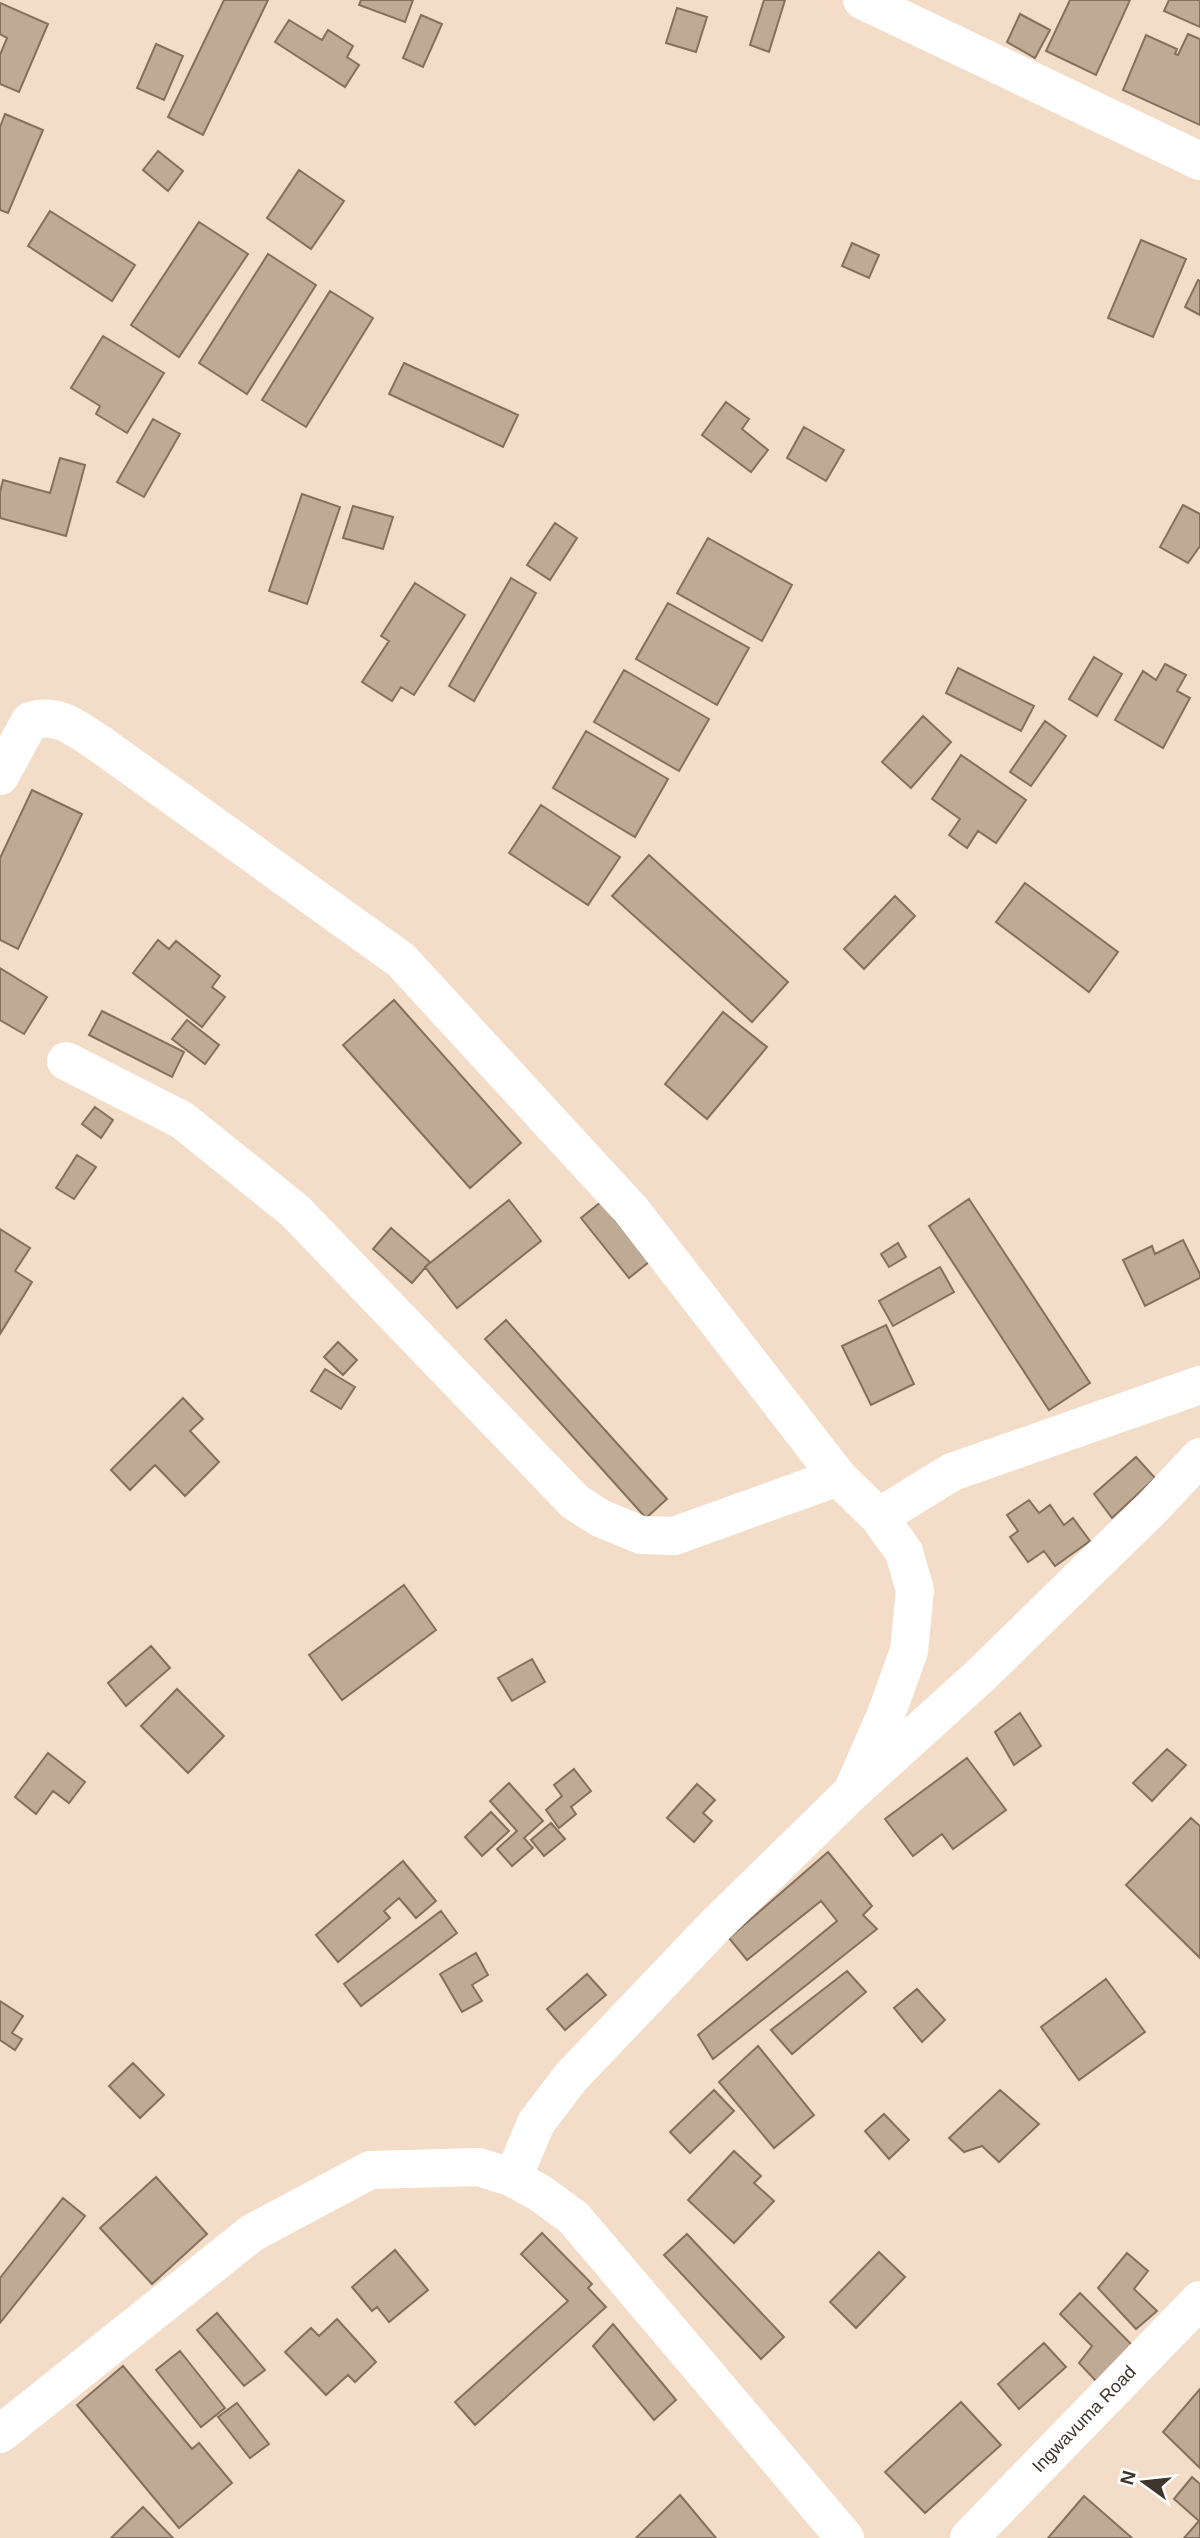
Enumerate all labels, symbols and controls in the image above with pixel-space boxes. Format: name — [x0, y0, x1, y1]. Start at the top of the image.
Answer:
street label: Ingwavuma Road — [1028, 2362, 1140, 2476]
north arrow — [1109, 2447, 1179, 2517]
text: N — [1116, 2468, 1140, 2487]

